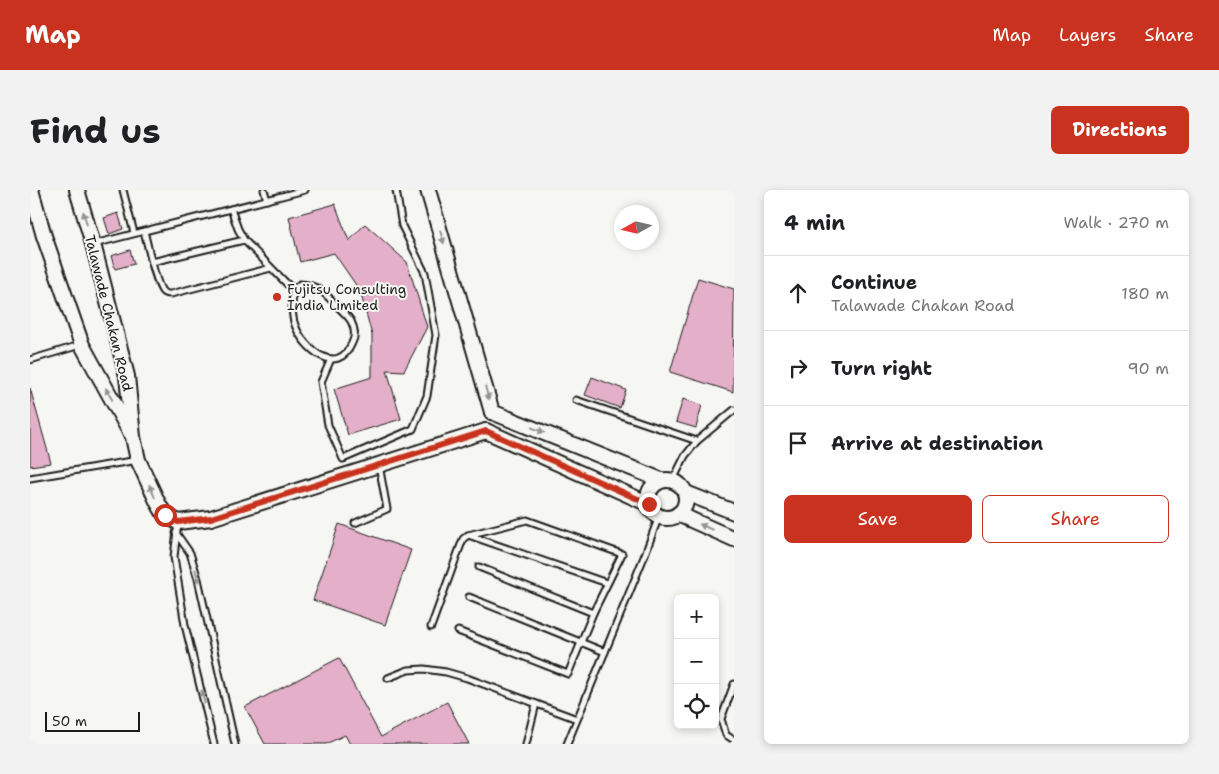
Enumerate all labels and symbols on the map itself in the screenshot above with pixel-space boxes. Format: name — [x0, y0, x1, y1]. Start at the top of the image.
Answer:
north arrow — [614, 205, 659, 250]
one-way arrow — [81, 211, 89, 226]
one-way arrow — [438, 229, 446, 244]
street label: Talawade Chakan Road — [81, 233, 137, 393]
place label: Fujitsu Consulting India Limited — [287, 280, 406, 314]
marker: Fujitsu Consulting India Limited — [271, 291, 283, 303]
one-way arrow — [483, 385, 491, 400]
one-way arrow — [104, 387, 113, 401]
one-way arrow — [530, 427, 545, 435]
one-way arrow — [148, 484, 156, 498]
route end — [638, 493, 661, 516]
route start — [154, 504, 177, 527]
one-way arrow — [699, 522, 713, 530]
one-way arrow — [193, 568, 201, 583]
one-way arrow — [199, 689, 207, 704]
scale bar — [45, 709, 140, 732]

